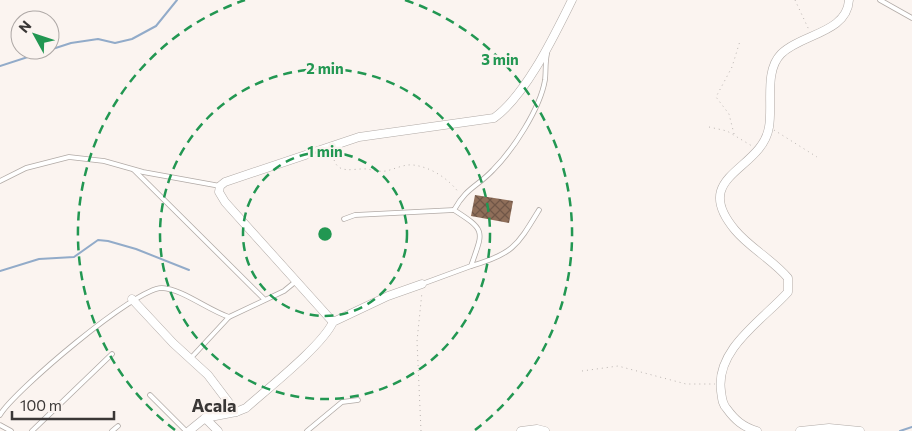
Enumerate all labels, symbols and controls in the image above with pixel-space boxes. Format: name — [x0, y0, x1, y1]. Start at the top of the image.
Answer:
north arrow — [10, 10, 60, 60]
text: N — [15, 17, 35, 36]
text: 3 min — [481, 50, 519, 68]
text: 2 min — [306, 59, 344, 77]
text: 1 min — [307, 142, 343, 160]
centre of rings — [316, 225, 334, 243]
scale bar — [12, 388, 115, 420]
district label: Acala — [191, 394, 237, 416]
text: 100 m — [20, 396, 62, 414]

